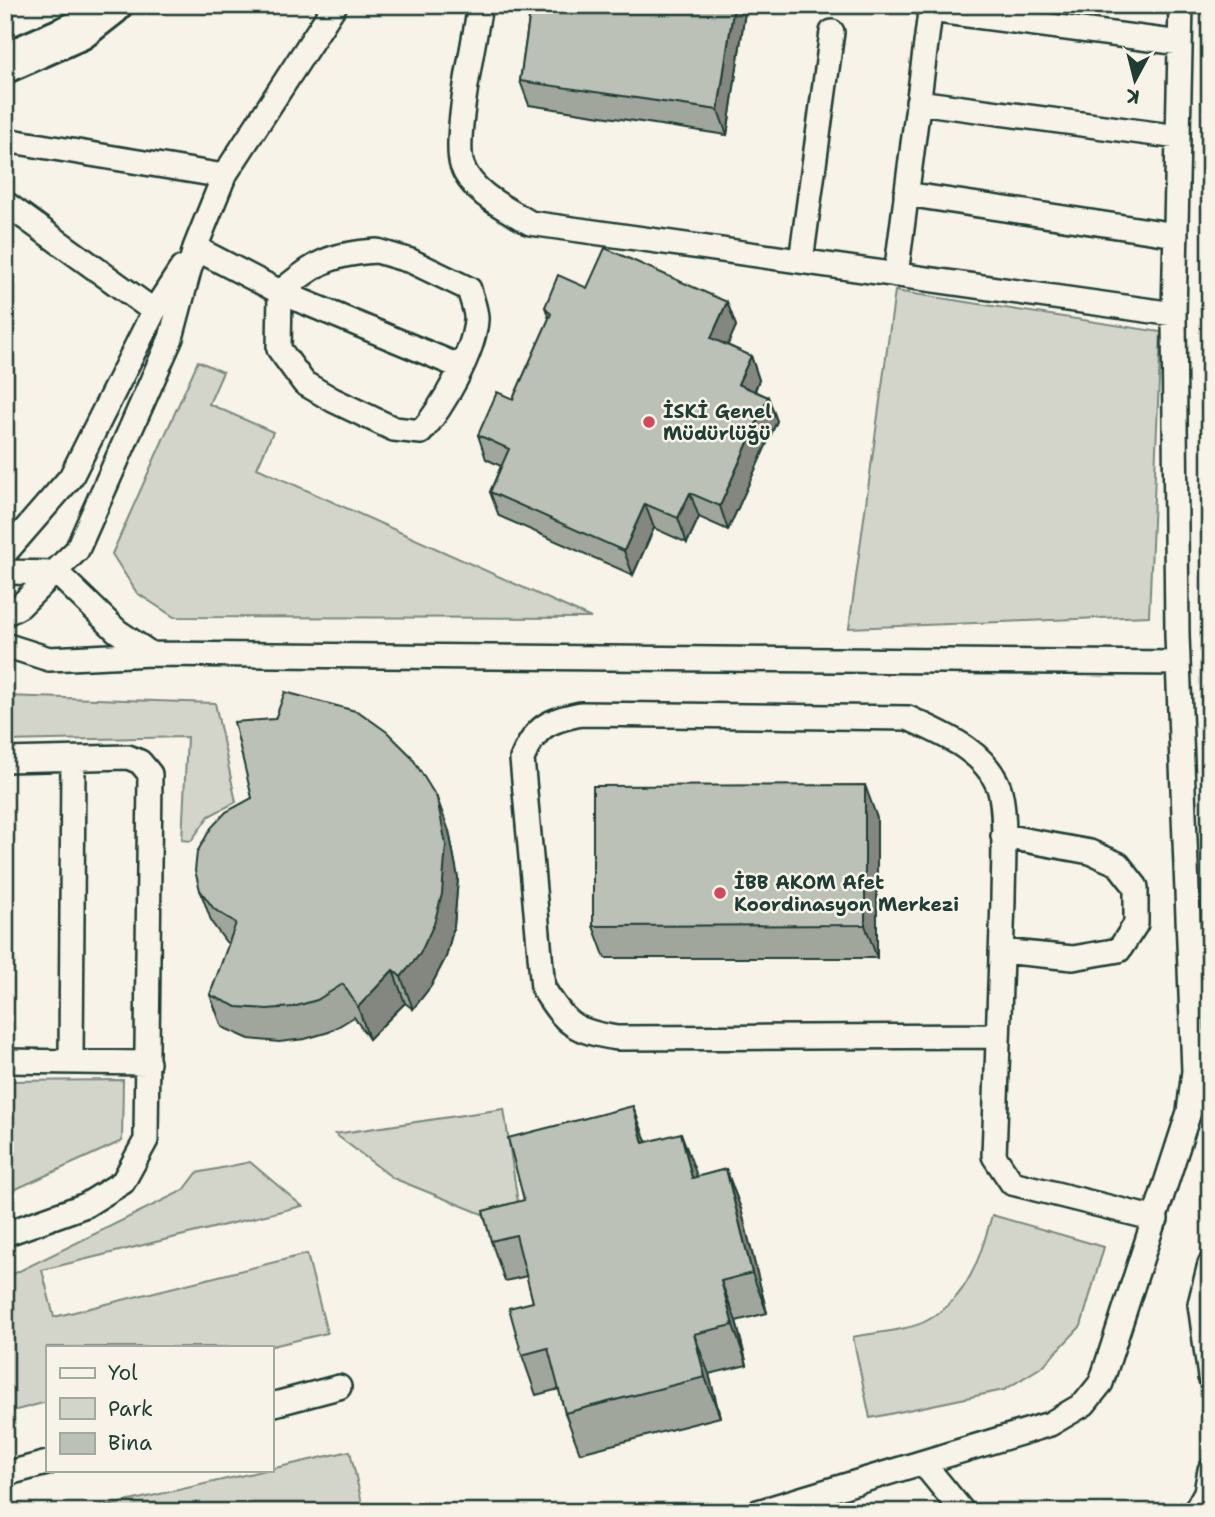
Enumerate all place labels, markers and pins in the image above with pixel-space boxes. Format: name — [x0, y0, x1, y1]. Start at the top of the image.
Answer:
place label: İSKİ Genel Müdürlüğü — [663, 399, 772, 446]
marker: İSKİ Genel Müdürlüğü — [641, 414, 657, 430]
place label: İBB AKOM Afet Koordinasyon Merkezi — [734, 870, 959, 917]
marker: İBB AKOM Afet Koordinasyon Merkezi — [712, 885, 728, 901]

